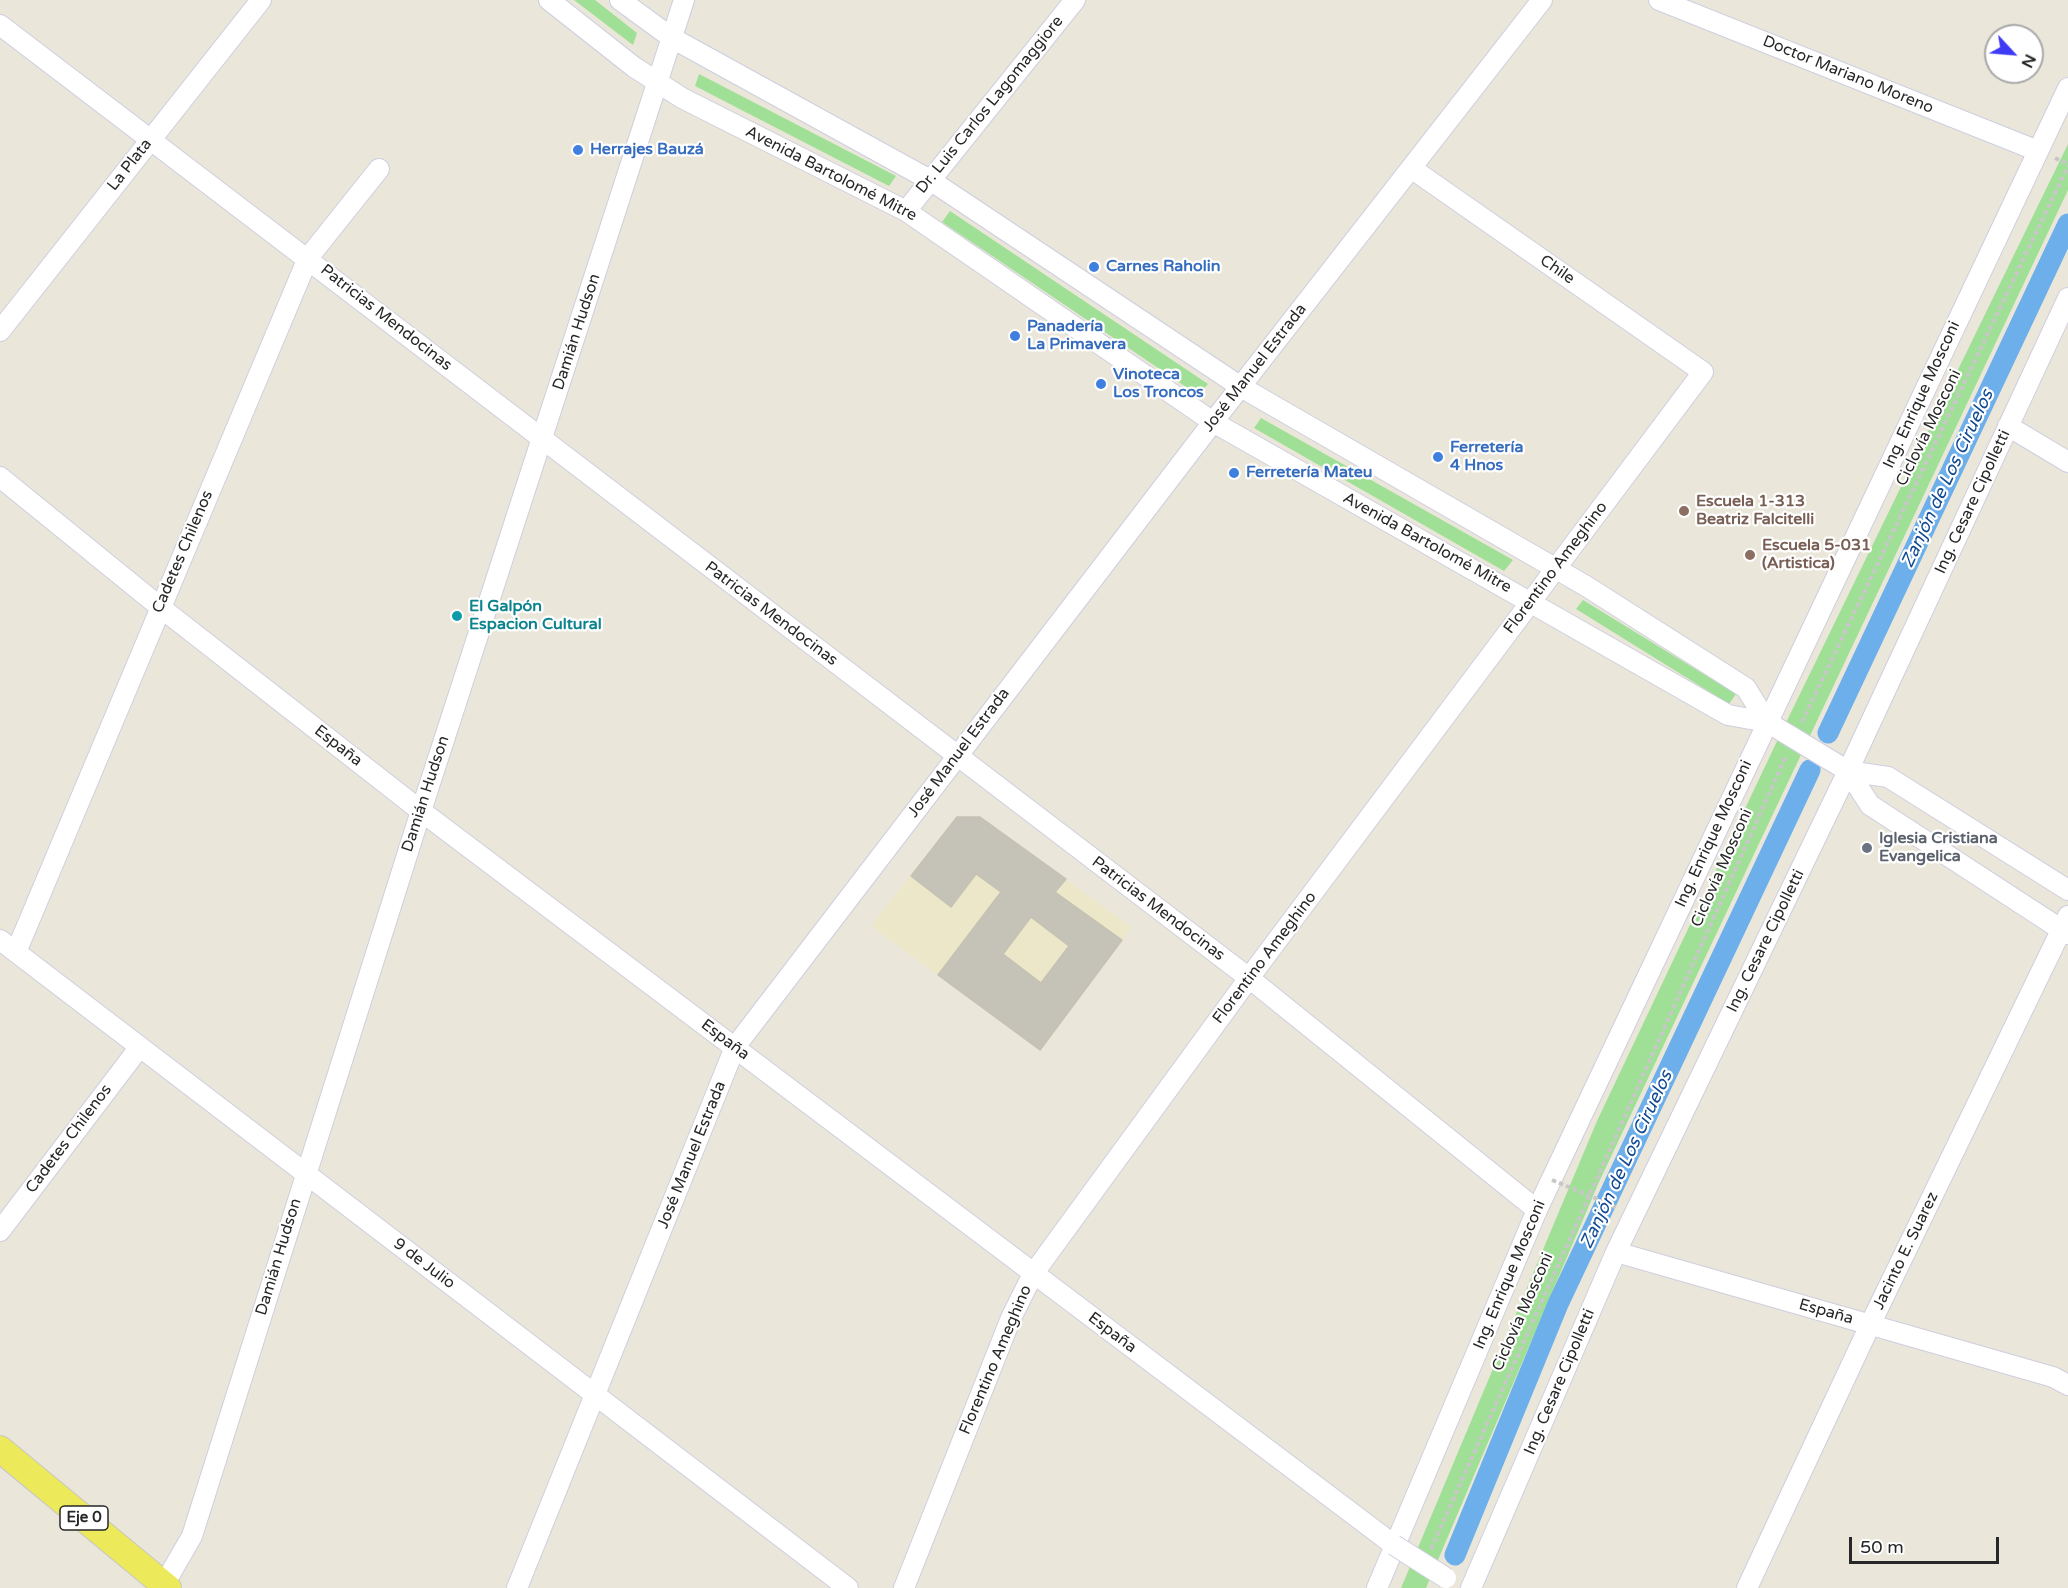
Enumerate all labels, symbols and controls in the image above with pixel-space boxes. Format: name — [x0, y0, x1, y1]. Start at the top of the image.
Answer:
street label: Dr. Luis Carlos Lagomaggiore — [912, 12, 1068, 198]
north arrow — [1984, 24, 2044, 84]
street label: Doctor Mariano Moreno — [1760, 32, 1936, 118]
text: N — [2017, 51, 2040, 71]
street label: Avenida Bartolomé Mitre — [742, 122, 920, 226]
street label: La Plata — [104, 135, 156, 195]
place label: Herrajes Bauzá — [590, 140, 704, 160]
marker: Herrajes Bauzá — [571, 143, 585, 157]
street label: Chile — [1536, 251, 1578, 289]
place label: Carnes Raholin — [1106, 257, 1220, 277]
marker: Carnes Raholin — [1087, 260, 1101, 274]
street label: Patricias Mendocinas — [316, 261, 456, 375]
street label: Damián Hudson — [549, 271, 605, 393]
street label: José Manuel Estrada — [1199, 300, 1311, 436]
place label: Panadería La Primavera — [1027, 317, 1126, 355]
street label: Ing. Enrique Mosconi — [1879, 318, 1965, 472]
marker: Panadería La Primavera — [1008, 329, 1022, 343]
place label: Vinoteca Los Troncos — [1113, 365, 1204, 403]
street label: Ciclovía Mosconi — [1892, 367, 1966, 489]
marker: Vinoteca Los Troncos — [1094, 377, 1108, 391]
water label: Zanjón de Los Ciruelos — [1897, 387, 1999, 571]
street label: Ing. Cesare Cipolletti — [1931, 427, 2015, 577]
place label: Ferretería 4 Hnos — [1450, 438, 1523, 476]
marker: Ferretería 4 Hnos — [1431, 450, 1445, 464]
place label: Ferretería Mateu — [1246, 463, 1373, 483]
marker: Ferretería Mateu — [1227, 466, 1241, 480]
street label: Cadetes Chilenos — [149, 488, 217, 616]
street label: Avenida Bartolomé Mitre — [1339, 489, 1515, 597]
place label: Escuela 1-313 Beatriz Falcitelli — [1696, 492, 1814, 530]
street label: Florentino Ameghino — [1500, 498, 1612, 638]
marker: Escuela 1-313 Beatriz Falcitelli — [1677, 504, 1691, 518]
place label: Escuela 5-031 (Artistica) — [1762, 536, 1871, 574]
marker: Escuela 5-031 (Artistica) — [1743, 548, 1757, 562]
street label: Patricias Mendocinas — [701, 558, 841, 670]
place label: El Galpón Espacion Cultural — [469, 597, 602, 635]
marker: El Galpón Espacion Cultural — [450, 609, 464, 623]
street label: José Manuel Estrada — [904, 684, 1014, 822]
street label: España — [310, 721, 366, 771]
street label: Damián Hudson — [398, 733, 454, 855]
street label: Ing. Enrique Mosconi — [1671, 757, 1757, 911]
street label: Ciclovía Mosconi — [1687, 806, 1757, 930]
place label: Iglesia Cristiana Evangelica — [1879, 829, 1998, 867]
marker: Iglesia Cristiana Evangelica — [1860, 841, 1874, 855]
street label: Patricias Mendocinas — [1088, 853, 1228, 965]
street label: Ing. Cesare Cipolletti — [1723, 866, 1809, 1016]
street label: Florentino Ameghino — [1209, 888, 1321, 1028]
street label: España — [697, 1016, 753, 1064]
water label: Zanjón de Los Ciruelos — [1576, 1068, 1678, 1252]
street label: José Manuel Estrada — [654, 1079, 730, 1231]
street label: Cadetes Chilenos — [22, 1081, 116, 1197]
street label: Jacinto E. Suarez — [1869, 1189, 1943, 1313]
street label: Damián Hudson — [252, 1196, 306, 1318]
street label: Ing. Enrique Mosconi — [1470, 1198, 1550, 1352]
street label: 9 de Julio — [389, 1235, 459, 1293]
street label: Ciclovía Mosconi — [1488, 1250, 1558, 1374]
street label: Florentino Ameghino — [956, 1282, 1036, 1438]
street label: España — [1797, 1295, 1855, 1329]
street label: Ing. Cesare Cipolletti — [1521, 1306, 1599, 1458]
street label: España — [1084, 1309, 1140, 1357]
road number: Eje 0 — [60, 1506, 108, 1530]
scale bar — [1852, 1525, 2002, 1563]
text: 50 m — [1860, 1536, 1904, 1558]

